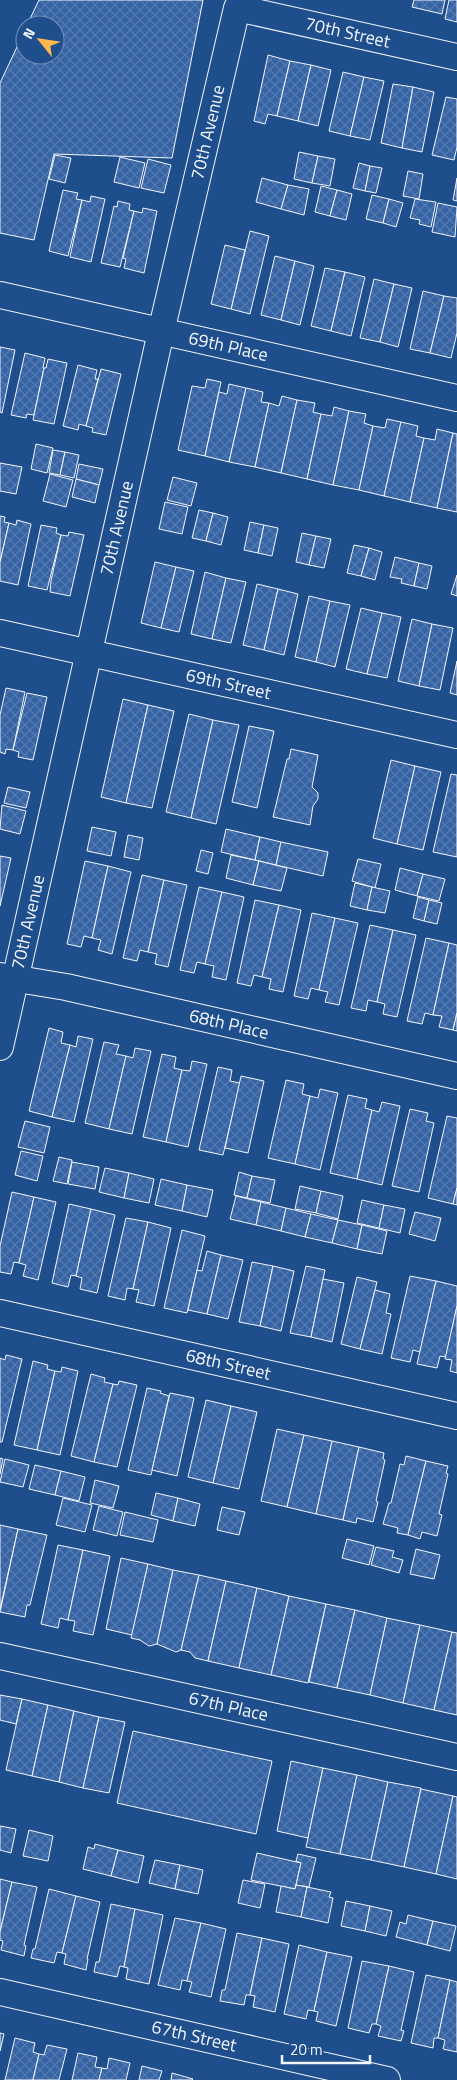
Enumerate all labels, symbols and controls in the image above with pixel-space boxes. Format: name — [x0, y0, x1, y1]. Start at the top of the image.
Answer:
street label: 70th Street — [302, 10, 394, 55]
north arrow — [15, 15, 65, 65]
text: N — [17, 24, 40, 43]
street label: 70th Avenue — [183, 82, 232, 182]
street label: 69th Place — [186, 324, 271, 368]
street label: 70th Avenue — [93, 478, 140, 578]
street label: 69th Street — [183, 661, 274, 706]
street label: 70th Avenue — [4, 872, 51, 972]
street label: 68th Place — [187, 1001, 271, 1046]
street label: 68th Street — [183, 1341, 274, 1387]
street label: 67th Place — [186, 1684, 271, 1728]
street label: 67th Street — [149, 2013, 240, 2059]
scale bar — [282, 2032, 370, 2064]
text: 20 m — [290, 2038, 323, 2061]

